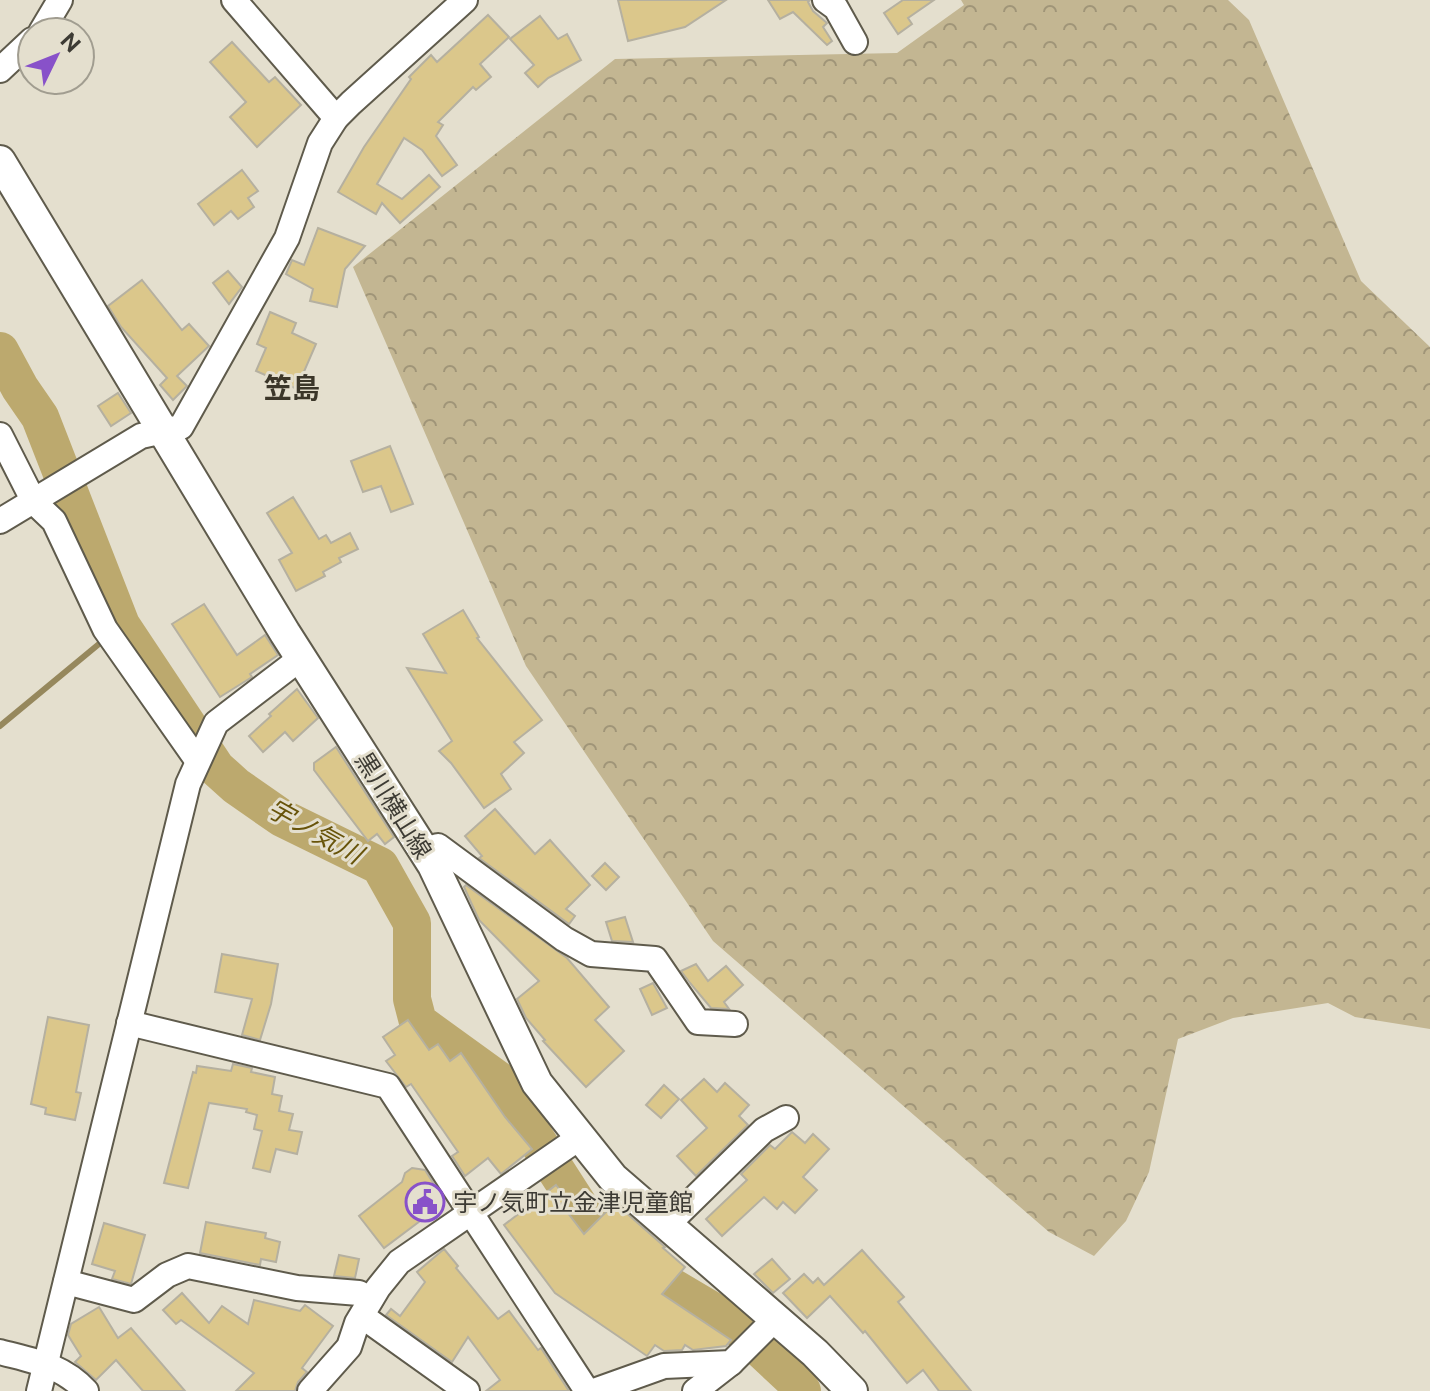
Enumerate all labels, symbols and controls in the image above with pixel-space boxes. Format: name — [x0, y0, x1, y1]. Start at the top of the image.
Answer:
north arrow — [16, 16, 96, 96]
text: N — [55, 27, 86, 58]
district label: 笠島 — [264, 371, 320, 404]
street label: 黒川横山線 — [350, 747, 438, 863]
water label: 宇ノ気川 — [262, 792, 371, 871]
public building icon: 宇ノ気町立金津児童館 — [404, 1181, 446, 1223]
place label: 宇ノ気町立金津児童館 — [453, 1188, 693, 1216]

